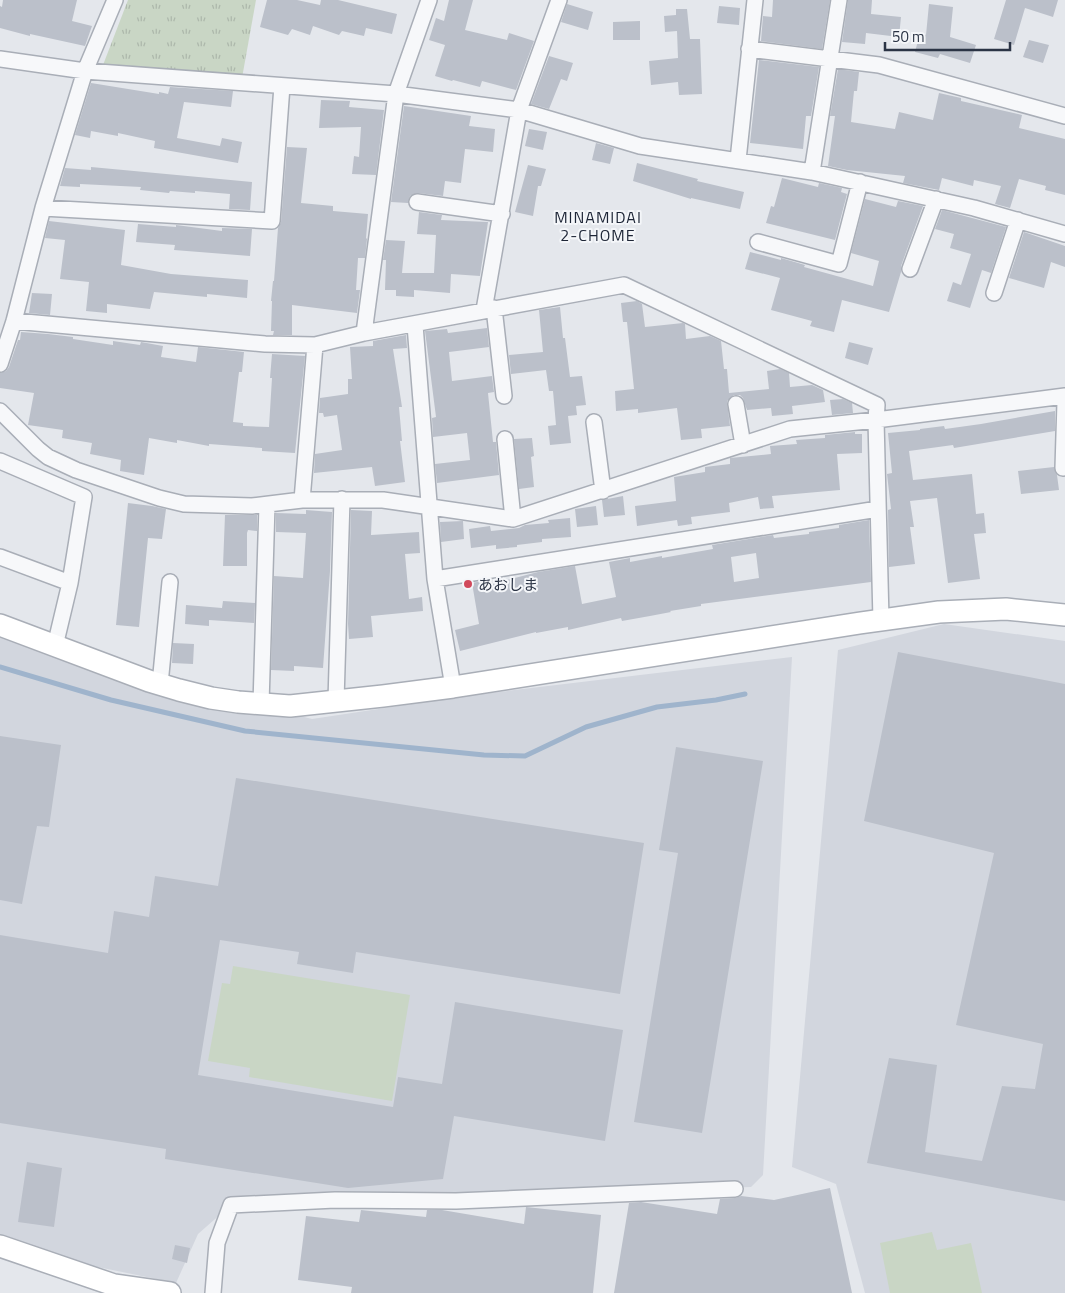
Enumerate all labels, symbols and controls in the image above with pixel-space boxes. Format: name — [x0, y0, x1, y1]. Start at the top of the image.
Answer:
scale bar — [885, 20, 1010, 52]
text: 50 m — [892, 25, 925, 48]
district label: MINAMIDAI 2-CHOME — [554, 205, 642, 247]
place label: あおしま — [478, 573, 538, 596]
marker: あおしま — [462, 578, 474, 590]

